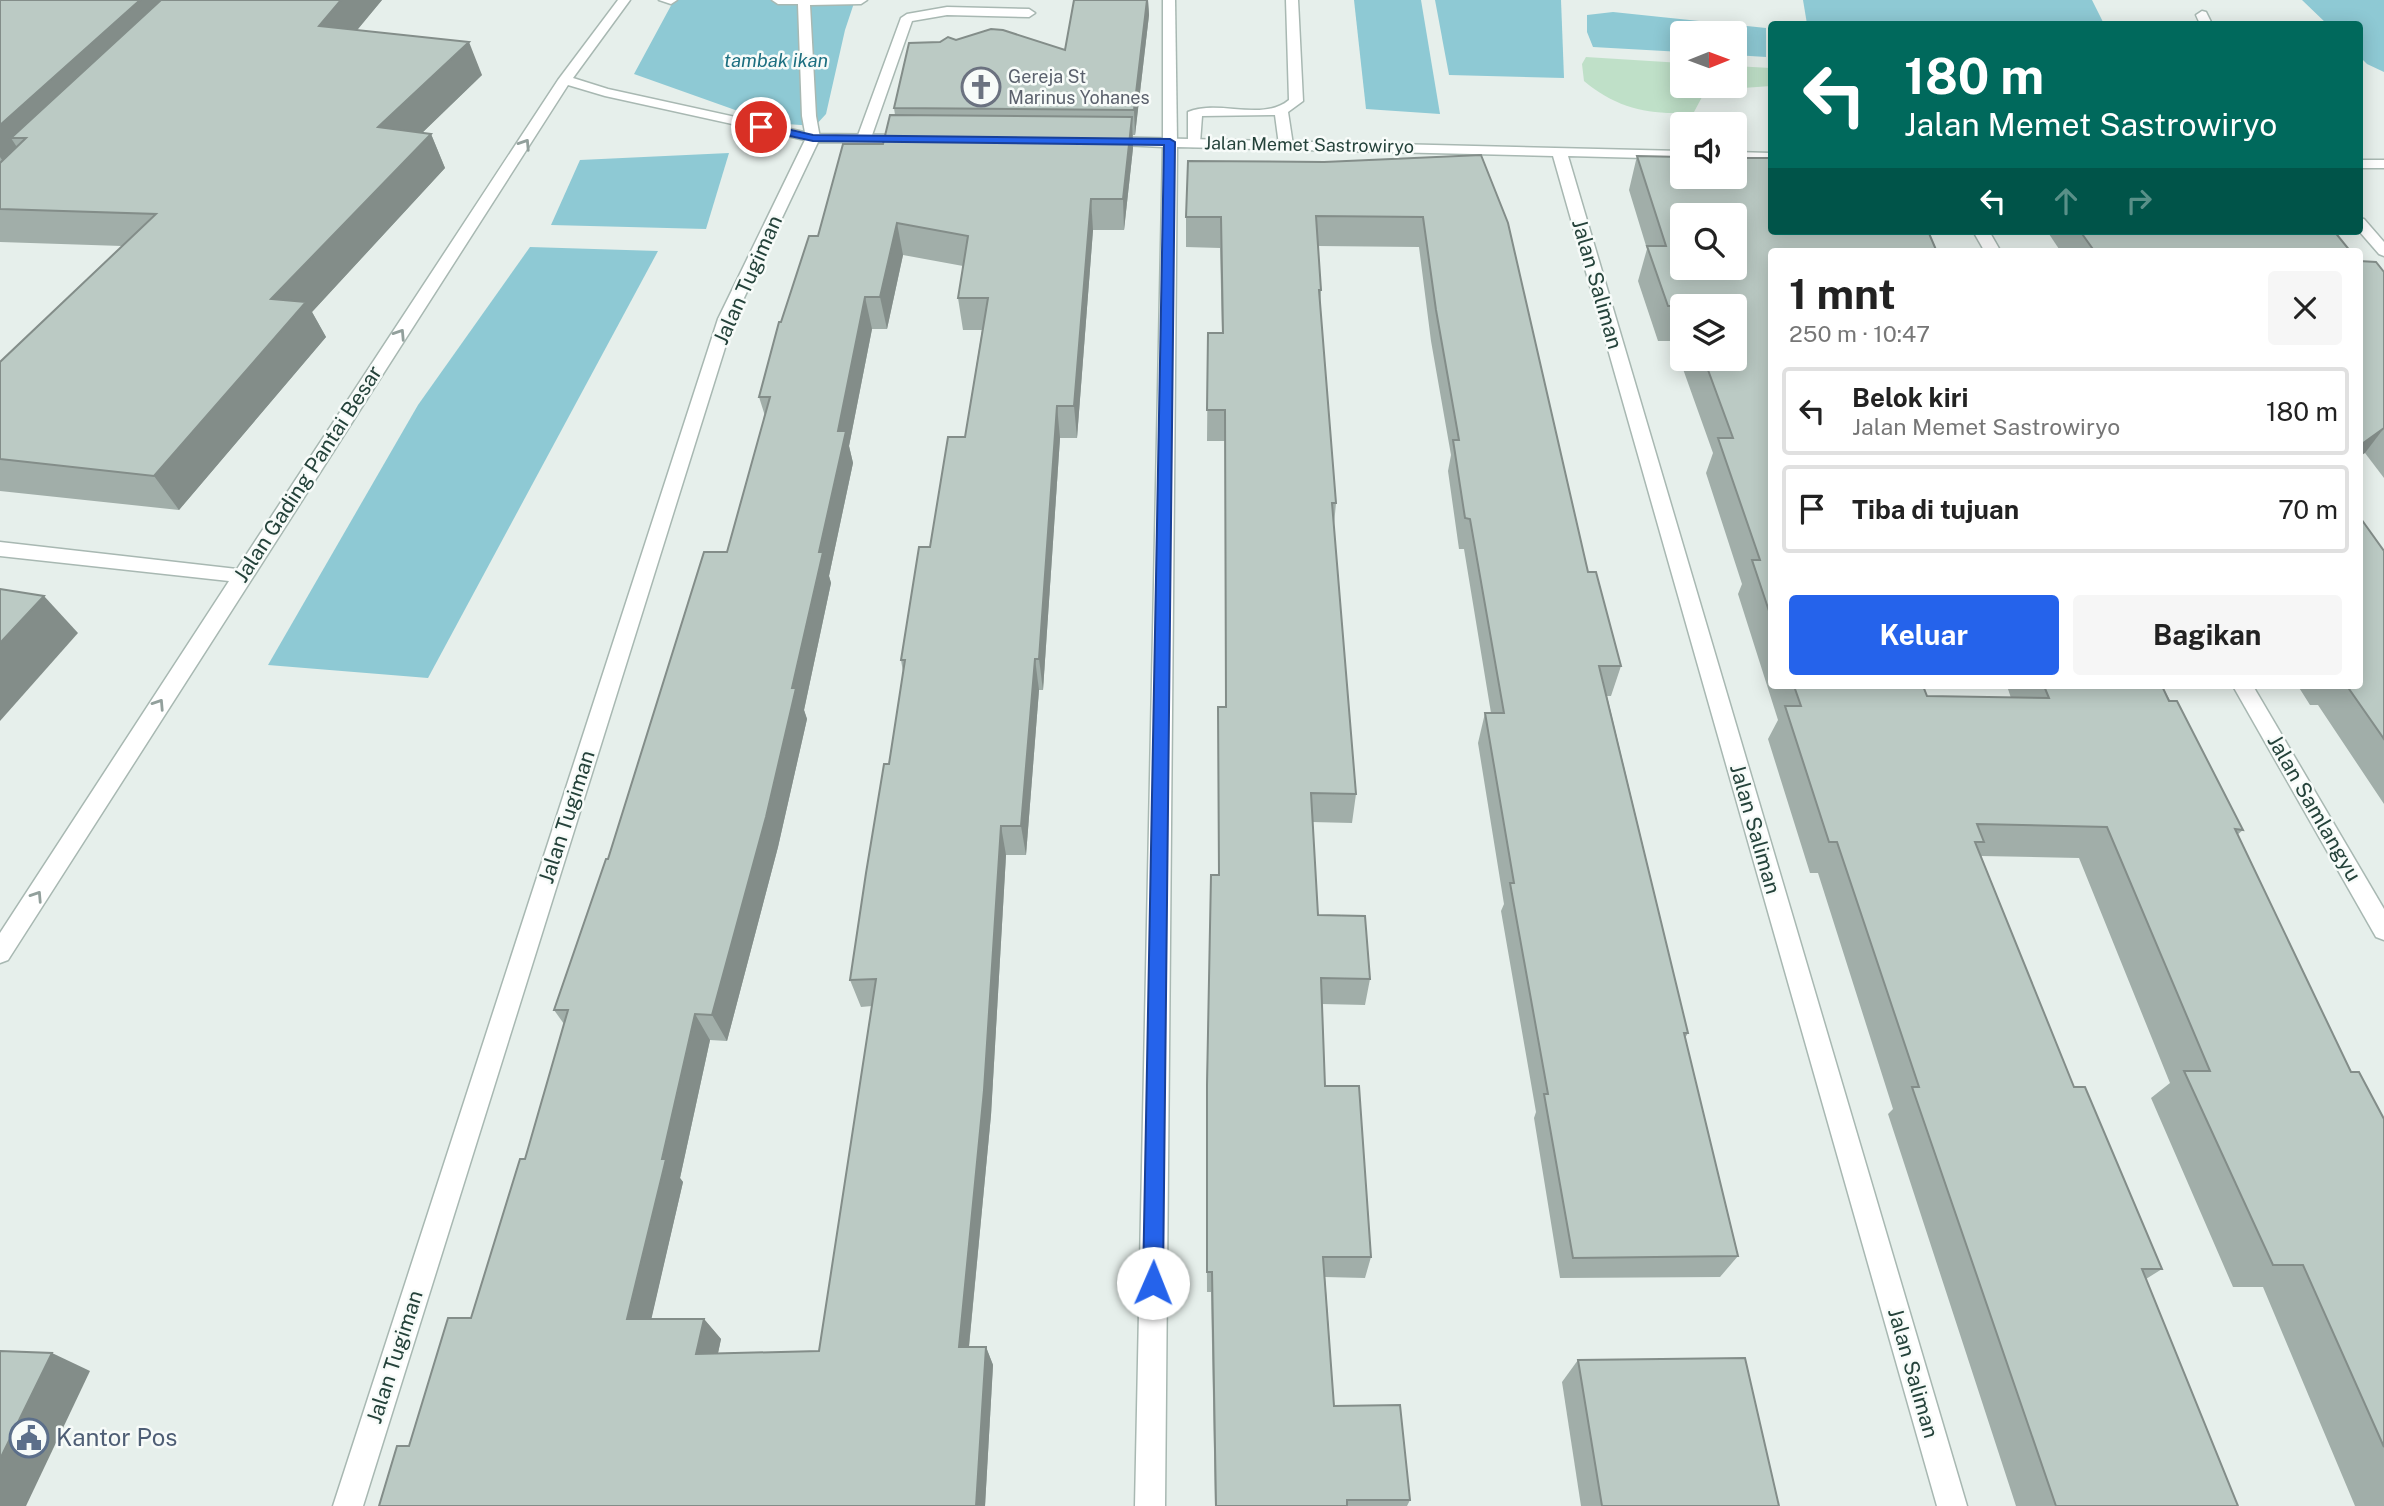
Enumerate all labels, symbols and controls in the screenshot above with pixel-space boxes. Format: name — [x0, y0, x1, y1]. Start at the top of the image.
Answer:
north arrow — [1670, 21, 1746, 98]
map controls — [1670, 21, 1747, 371]
text: 180 m — [1904, 47, 2044, 105]
water label: tambak ikan — [724, 49, 828, 71]
icon: left — [1789, 49, 1880, 140]
church icon: Gereja St Marinus Yohanes — [960, 66, 1002, 108]
place label: Gereja St Marinus Yohanes — [1008, 66, 1150, 108]
pin — [731, 97, 791, 157]
text: Jalan Memet Sastrowiryo — [1904, 106, 2277, 143]
icon: arrive — [742, 108, 780, 146]
button: sound — [1670, 112, 1747, 189]
street label: Jalan Memet Sastrowiryo — [1204, 132, 1414, 157]
one-way arrow — [517, 139, 529, 152]
icon: left — [1974, 182, 2012, 220]
icon: ahead — [2047, 182, 2085, 220]
icon: right — [2120, 182, 2158, 220]
button: search — [1670, 203, 1747, 280]
street label: Jalan Tugiman — [708, 211, 787, 348]
street label: Jalan Saliman — [1567, 216, 1628, 352]
text: 1 mnt — [1789, 269, 1896, 318]
button: close — [2268, 271, 2342, 345]
button: layers — [1670, 294, 1747, 371]
text: 250 m · 10:47 — [1789, 320, 1930, 347]
one-way arrow — [392, 329, 404, 342]
street label: Jalan Gading Pantai Besar — [228, 361, 387, 587]
text: Belok kiri — [1852, 382, 1968, 413]
icon: left — [1793, 392, 1831, 430]
text: 180 m — [2266, 396, 2338, 427]
text: Jalan Memet Sastrowiryo — [1852, 413, 2120, 440]
icon: arrive — [1793, 490, 1831, 528]
text: Tiba di tujuan — [1852, 494, 2019, 525]
text: 70 m — [2278, 494, 2338, 525]
button: Keluar — [1789, 595, 2059, 675]
button: Bagikan — [2073, 595, 2342, 675]
one-way arrow — [151, 699, 164, 712]
street label: Jalan Samlangyu — [2262, 730, 2367, 886]
street label: Jalan Tugiman — [533, 747, 600, 887]
street label: Jalan Saliman — [1725, 761, 1786, 897]
one-way arrow — [28, 891, 41, 904]
position arrow — [1116, 1246, 1190, 1320]
street label: Jalan Tugiman — [361, 1287, 428, 1427]
street label: Jalan Saliman — [1883, 1305, 1944, 1441]
public building icon: Kantor Pos — [8, 1417, 50, 1459]
place label: Kantor Pos — [56, 1423, 177, 1451]

